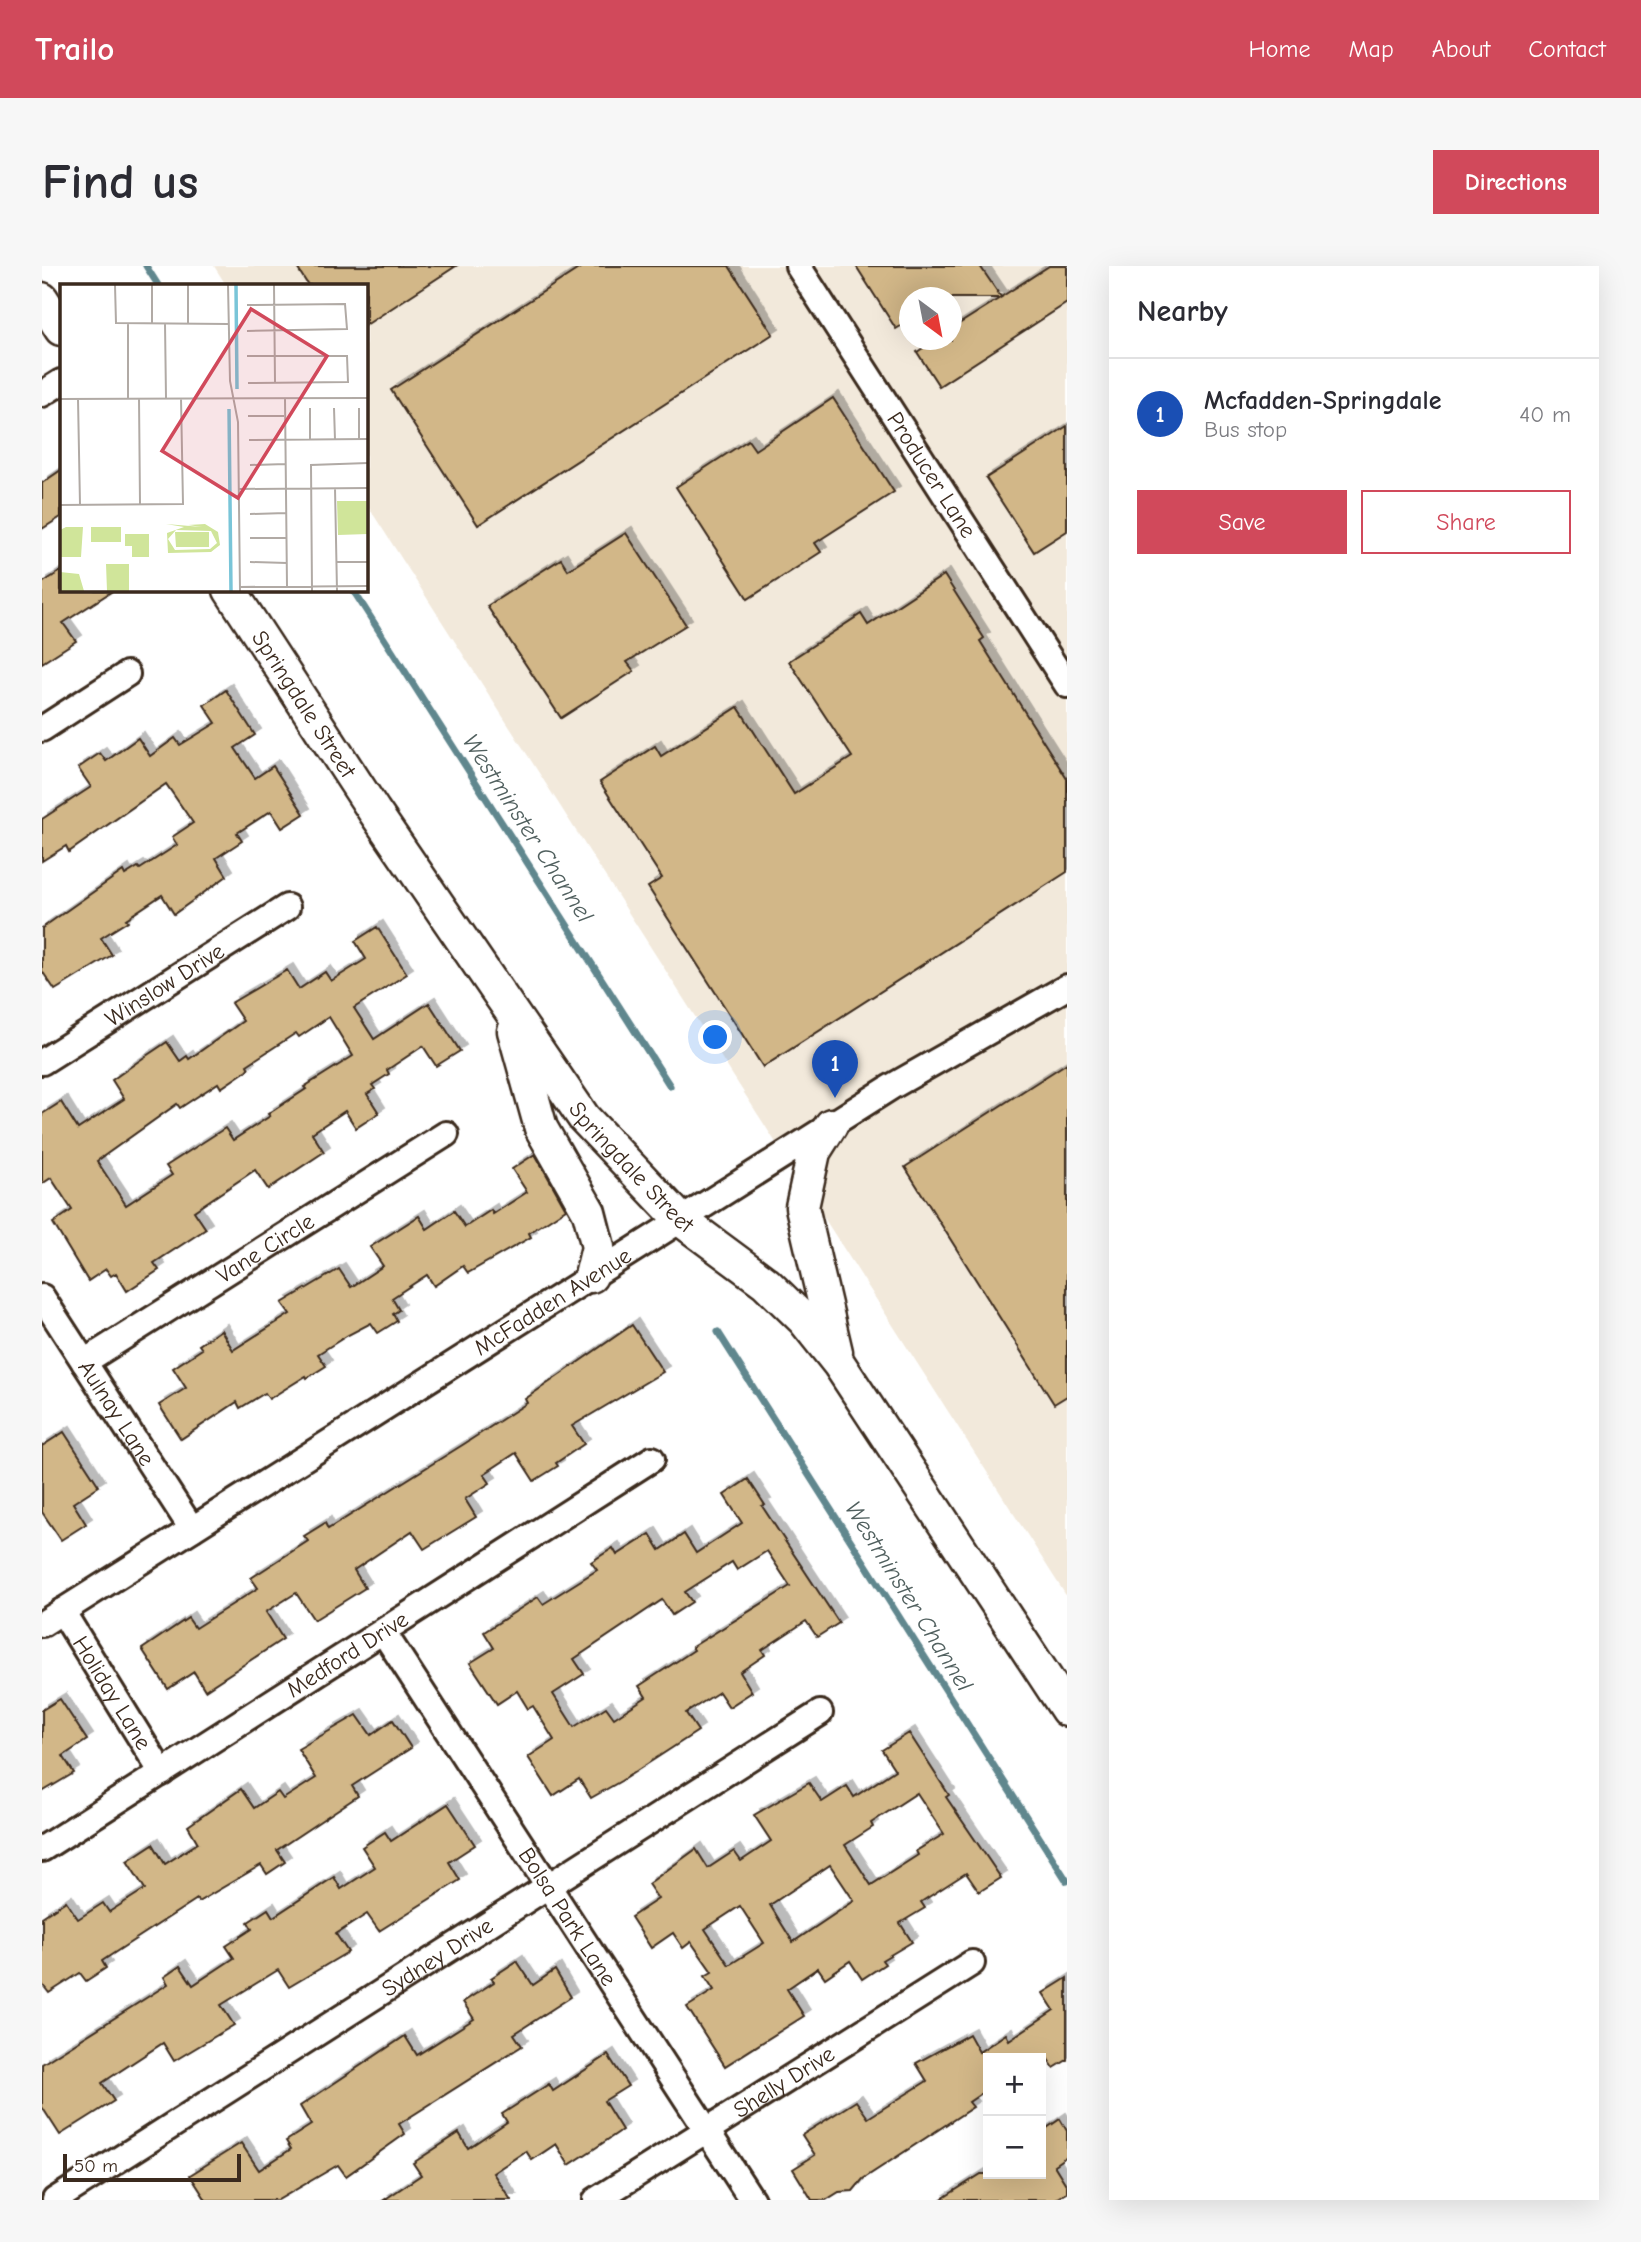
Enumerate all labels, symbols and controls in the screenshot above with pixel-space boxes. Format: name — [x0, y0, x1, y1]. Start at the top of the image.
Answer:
text: Trailo — [35, 30, 114, 68]
text: Home — [1249, 35, 1310, 63]
text: Map — [1348, 35, 1394, 63]
text: About — [1432, 35, 1490, 63]
text: Contact — [1528, 35, 1606, 63]
button: Directions — [1433, 150, 1599, 214]
text: Find us — [42, 154, 198, 210]
inset map — [60, 284, 368, 592]
north arrow — [899, 287, 962, 350]
text: Nearby — [1137, 294, 1228, 329]
text: Mcfadden-Springdale — [1204, 386, 1441, 416]
text: 1 — [1155, 401, 1165, 428]
text: 40 m — [1519, 401, 1571, 428]
street label: Producer Lane — [881, 407, 982, 543]
text: Bus stop — [1204, 416, 1287, 443]
button: Save — [1137, 490, 1347, 554]
button: Share — [1361, 490, 1571, 554]
street label: Springdale Street — [246, 626, 362, 784]
water label: Westminster Channel — [457, 729, 600, 928]
street label: Winslow Drive — [100, 937, 229, 1033]
your location — [698, 1020, 732, 1054]
pin: 1 — [812, 1040, 858, 1098]
street label: Springdale Street — [563, 1097, 700, 1240]
street label: Vane Circle — [211, 1208, 319, 1289]
street label: McFadden Avenue — [469, 1242, 636, 1361]
street label: Aulnay Lane — [73, 1355, 160, 1471]
water label: Westminster Channel — [839, 1496, 979, 1697]
street label: Medford Drive — [281, 1606, 413, 1703]
street label: Holiday Lane — [67, 1631, 157, 1755]
street label: Bolsa Park Lane — [513, 1843, 622, 1991]
street label: Sydney Drive — [377, 1912, 498, 2003]
street label: Shelly Drive — [729, 2040, 840, 2124]
map controls — [983, 2053, 1046, 2179]
button: + — [983, 2053, 1046, 2116]
button: − — [983, 2116, 1046, 2179]
scale bar — [63, 2151, 242, 2183]
text: 50 m — [74, 2155, 118, 2177]

